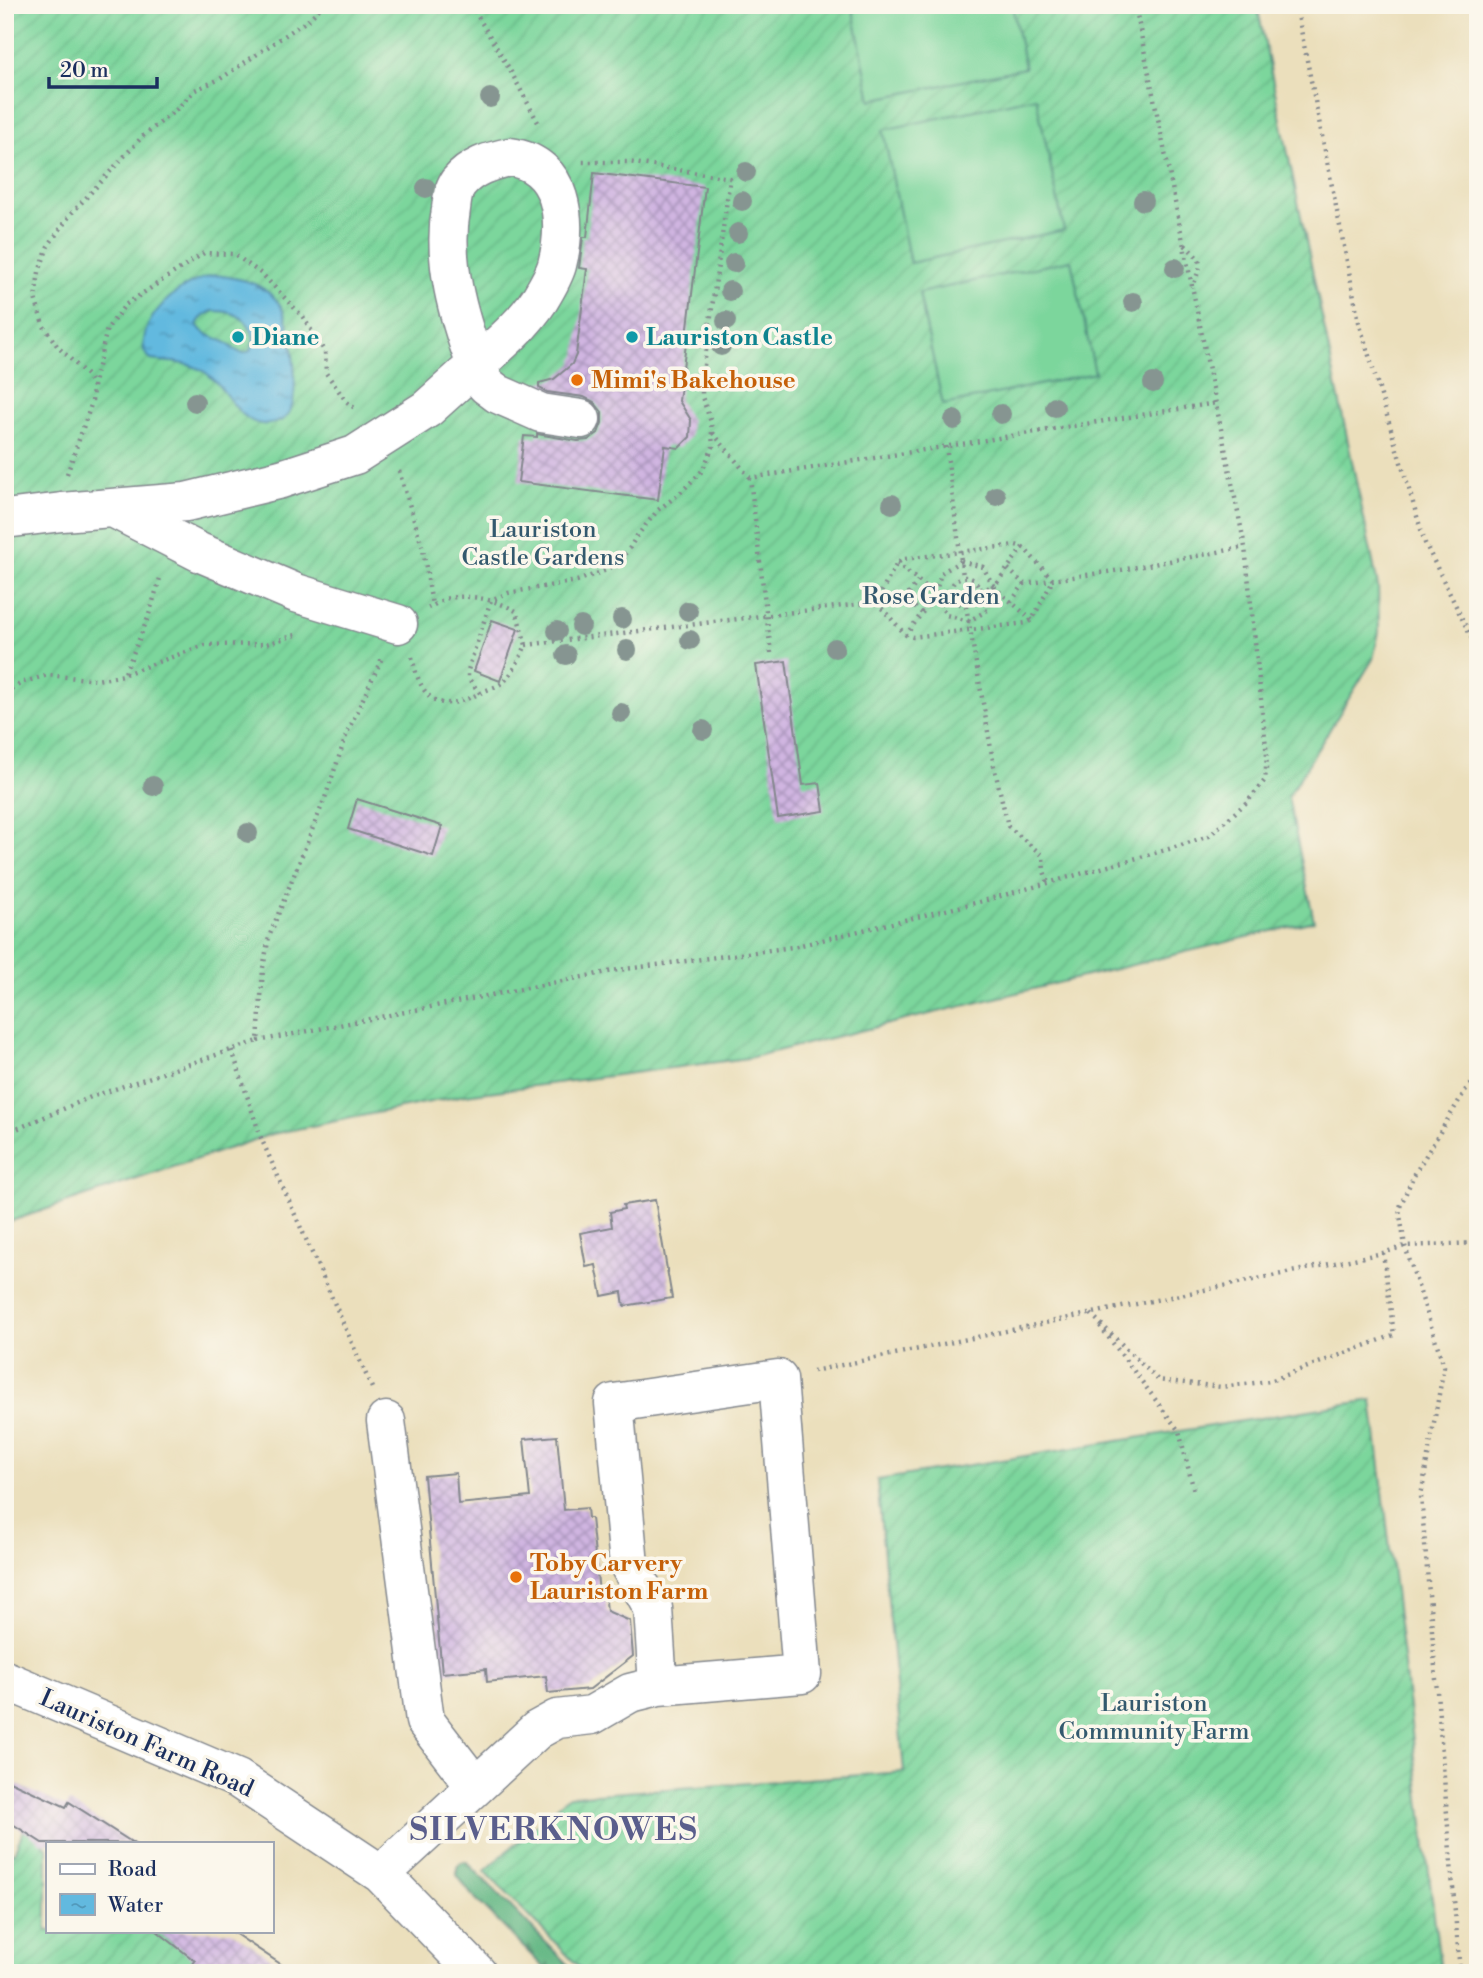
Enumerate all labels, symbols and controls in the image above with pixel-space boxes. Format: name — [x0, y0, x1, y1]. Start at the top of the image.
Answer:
scale bar — [49, 46, 158, 90]
text: 20 m — [60, 58, 109, 84]
place label: Diane — [252, 323, 320, 353]
place label: Lauriston Castle — [646, 323, 833, 353]
marker: Diane — [230, 329, 246, 345]
marker: Lauriston Castle — [624, 329, 640, 345]
place label: Mimi's Bakehouse — [591, 366, 796, 396]
marker: Mimi's Bakehouse — [569, 372, 585, 388]
park label: Lauriston Castle Gardens — [462, 515, 624, 573]
park label: Rose Garden — [862, 582, 1000, 612]
place label: Toby Carvery Lauriston Farm — [530, 1549, 709, 1607]
marker: Toby Carvery Lauriston Farm — [508, 1569, 524, 1585]
street label: Lauriston Farm Road — [35, 1683, 259, 1805]
park label: Lauriston Community Farm — [1058, 1689, 1250, 1747]
district label: SILVERKNOWES — [409, 1810, 699, 1850]
legend — [46, 1842, 273, 1932]
text: Road — [108, 1857, 157, 1883]
text: Water — [107, 1893, 163, 1919]

